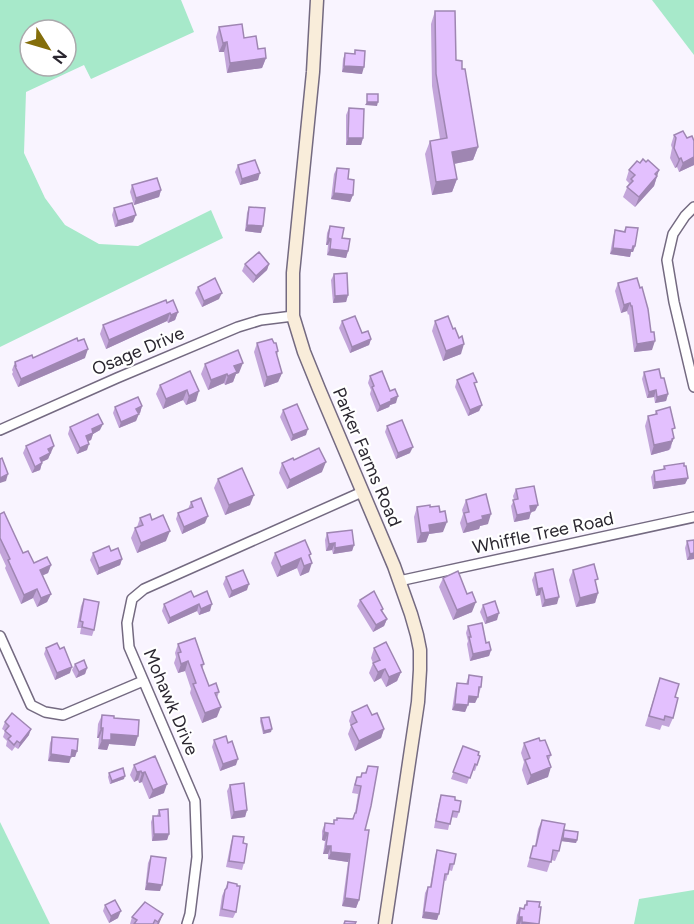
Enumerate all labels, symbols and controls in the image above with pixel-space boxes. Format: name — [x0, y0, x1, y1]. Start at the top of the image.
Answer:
north arrow — [18, 18, 78, 78]
text: N — [48, 46, 71, 67]
street label: Osage Drive — [89, 322, 188, 380]
street label: Parker Farms Road — [328, 384, 406, 530]
street label: Whiffle Tree Road — [470, 507, 616, 559]
street label: Mohawk Drive — [139, 645, 203, 759]

